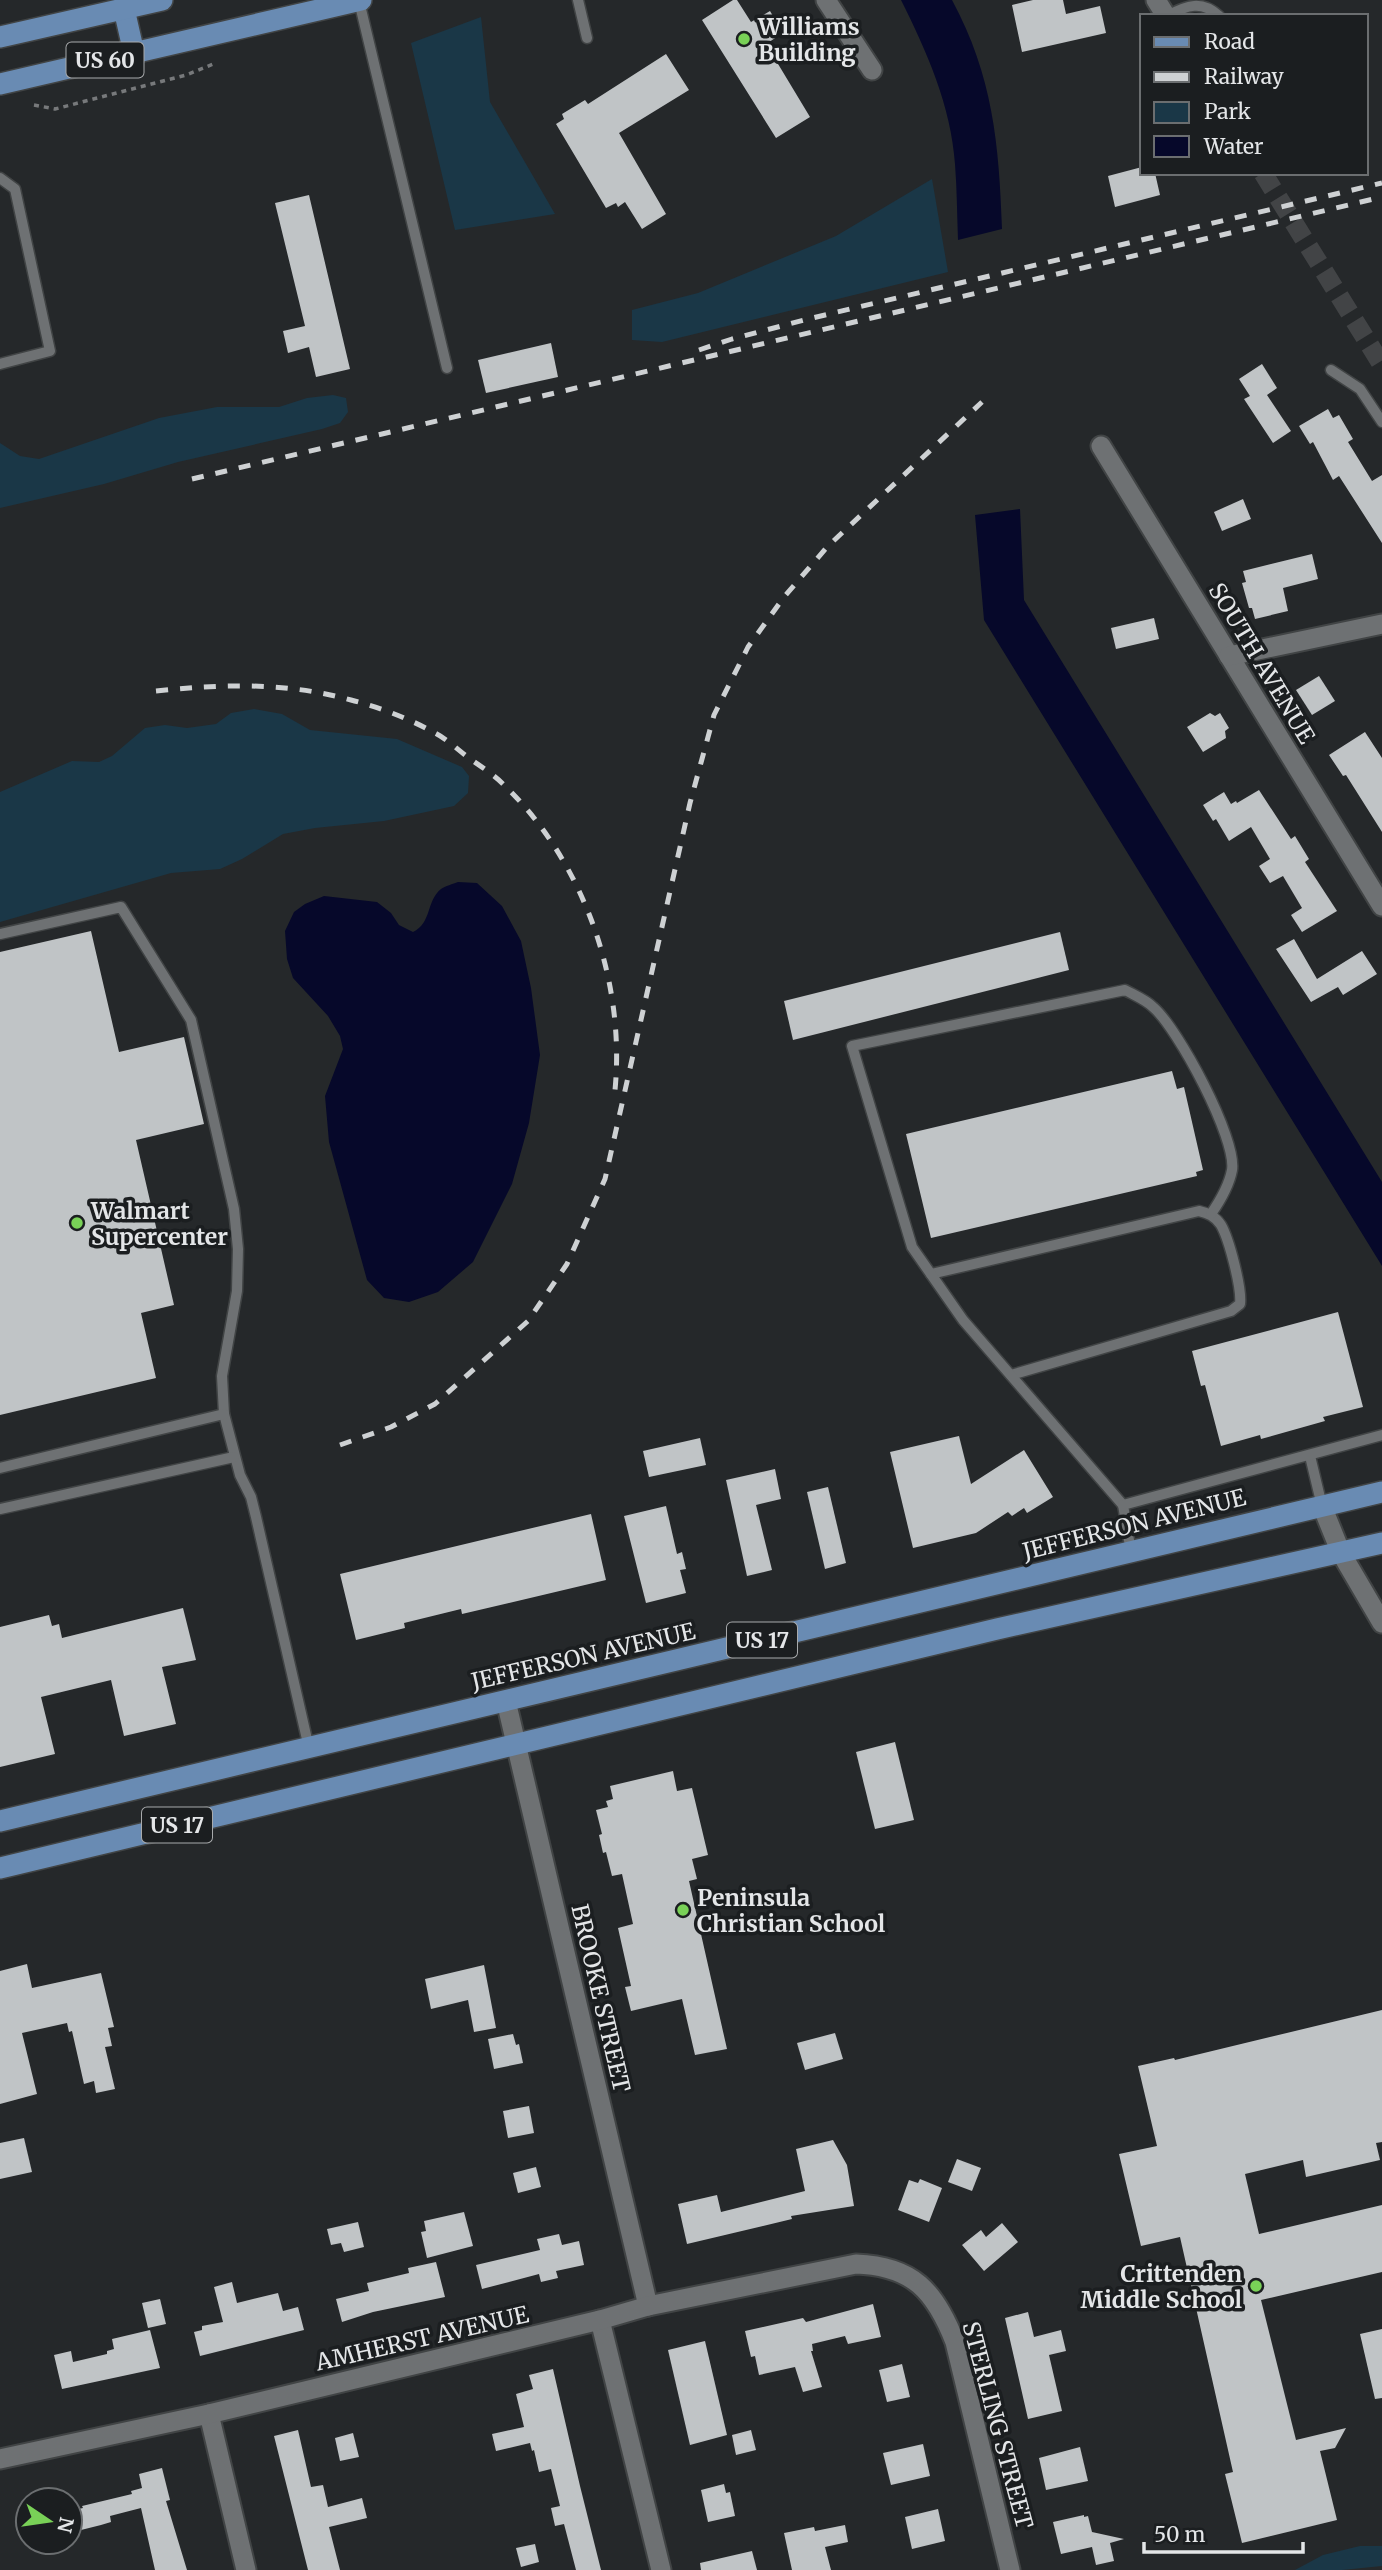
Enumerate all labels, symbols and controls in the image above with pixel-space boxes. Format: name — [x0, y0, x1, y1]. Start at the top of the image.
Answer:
place label: Williams Building — [757, 12, 860, 67]
legend — [1140, 14, 1368, 175]
text: Road — [1204, 28, 1255, 55]
marker: Williams Building — [736, 31, 752, 47]
road number: US 60 — [66, 42, 144, 78]
text: Railway — [1204, 63, 1285, 90]
text: Park — [1204, 98, 1251, 125]
text: Water — [1203, 133, 1263, 160]
street label: SOUTH AVENUE — [1203, 577, 1322, 749]
place label: Walmart Supercenter — [90, 1196, 228, 1251]
marker: Walmart Supercenter — [69, 1215, 85, 1231]
street label: JEFFERSON AVENUE — [1018, 1482, 1249, 1566]
street label: JEFFERSON AVENUE — [467, 1616, 698, 1696]
road number: US 17 — [727, 1622, 797, 1658]
road number: US 17 — [142, 1808, 212, 1842]
place label: Peninsula Christian School — [697, 1883, 886, 1938]
street label: BROOKE STREET — [565, 1901, 637, 2095]
marker: Peninsula Christian School — [675, 1902, 691, 1918]
place label: Crittenden Middle School — [1081, 2259, 1243, 2314]
marker: Crittenden Middle School — [1248, 2278, 1264, 2294]
street label: AMHERST AVENUE — [312, 2299, 532, 2377]
street label: STERLING STREET — [956, 2318, 1040, 2532]
north arrow — [14, 2486, 84, 2556]
scale bar — [1144, 2510, 1303, 2554]
text: N — [52, 2515, 79, 2535]
text: 50 m — [1154, 2521, 1205, 2548]

